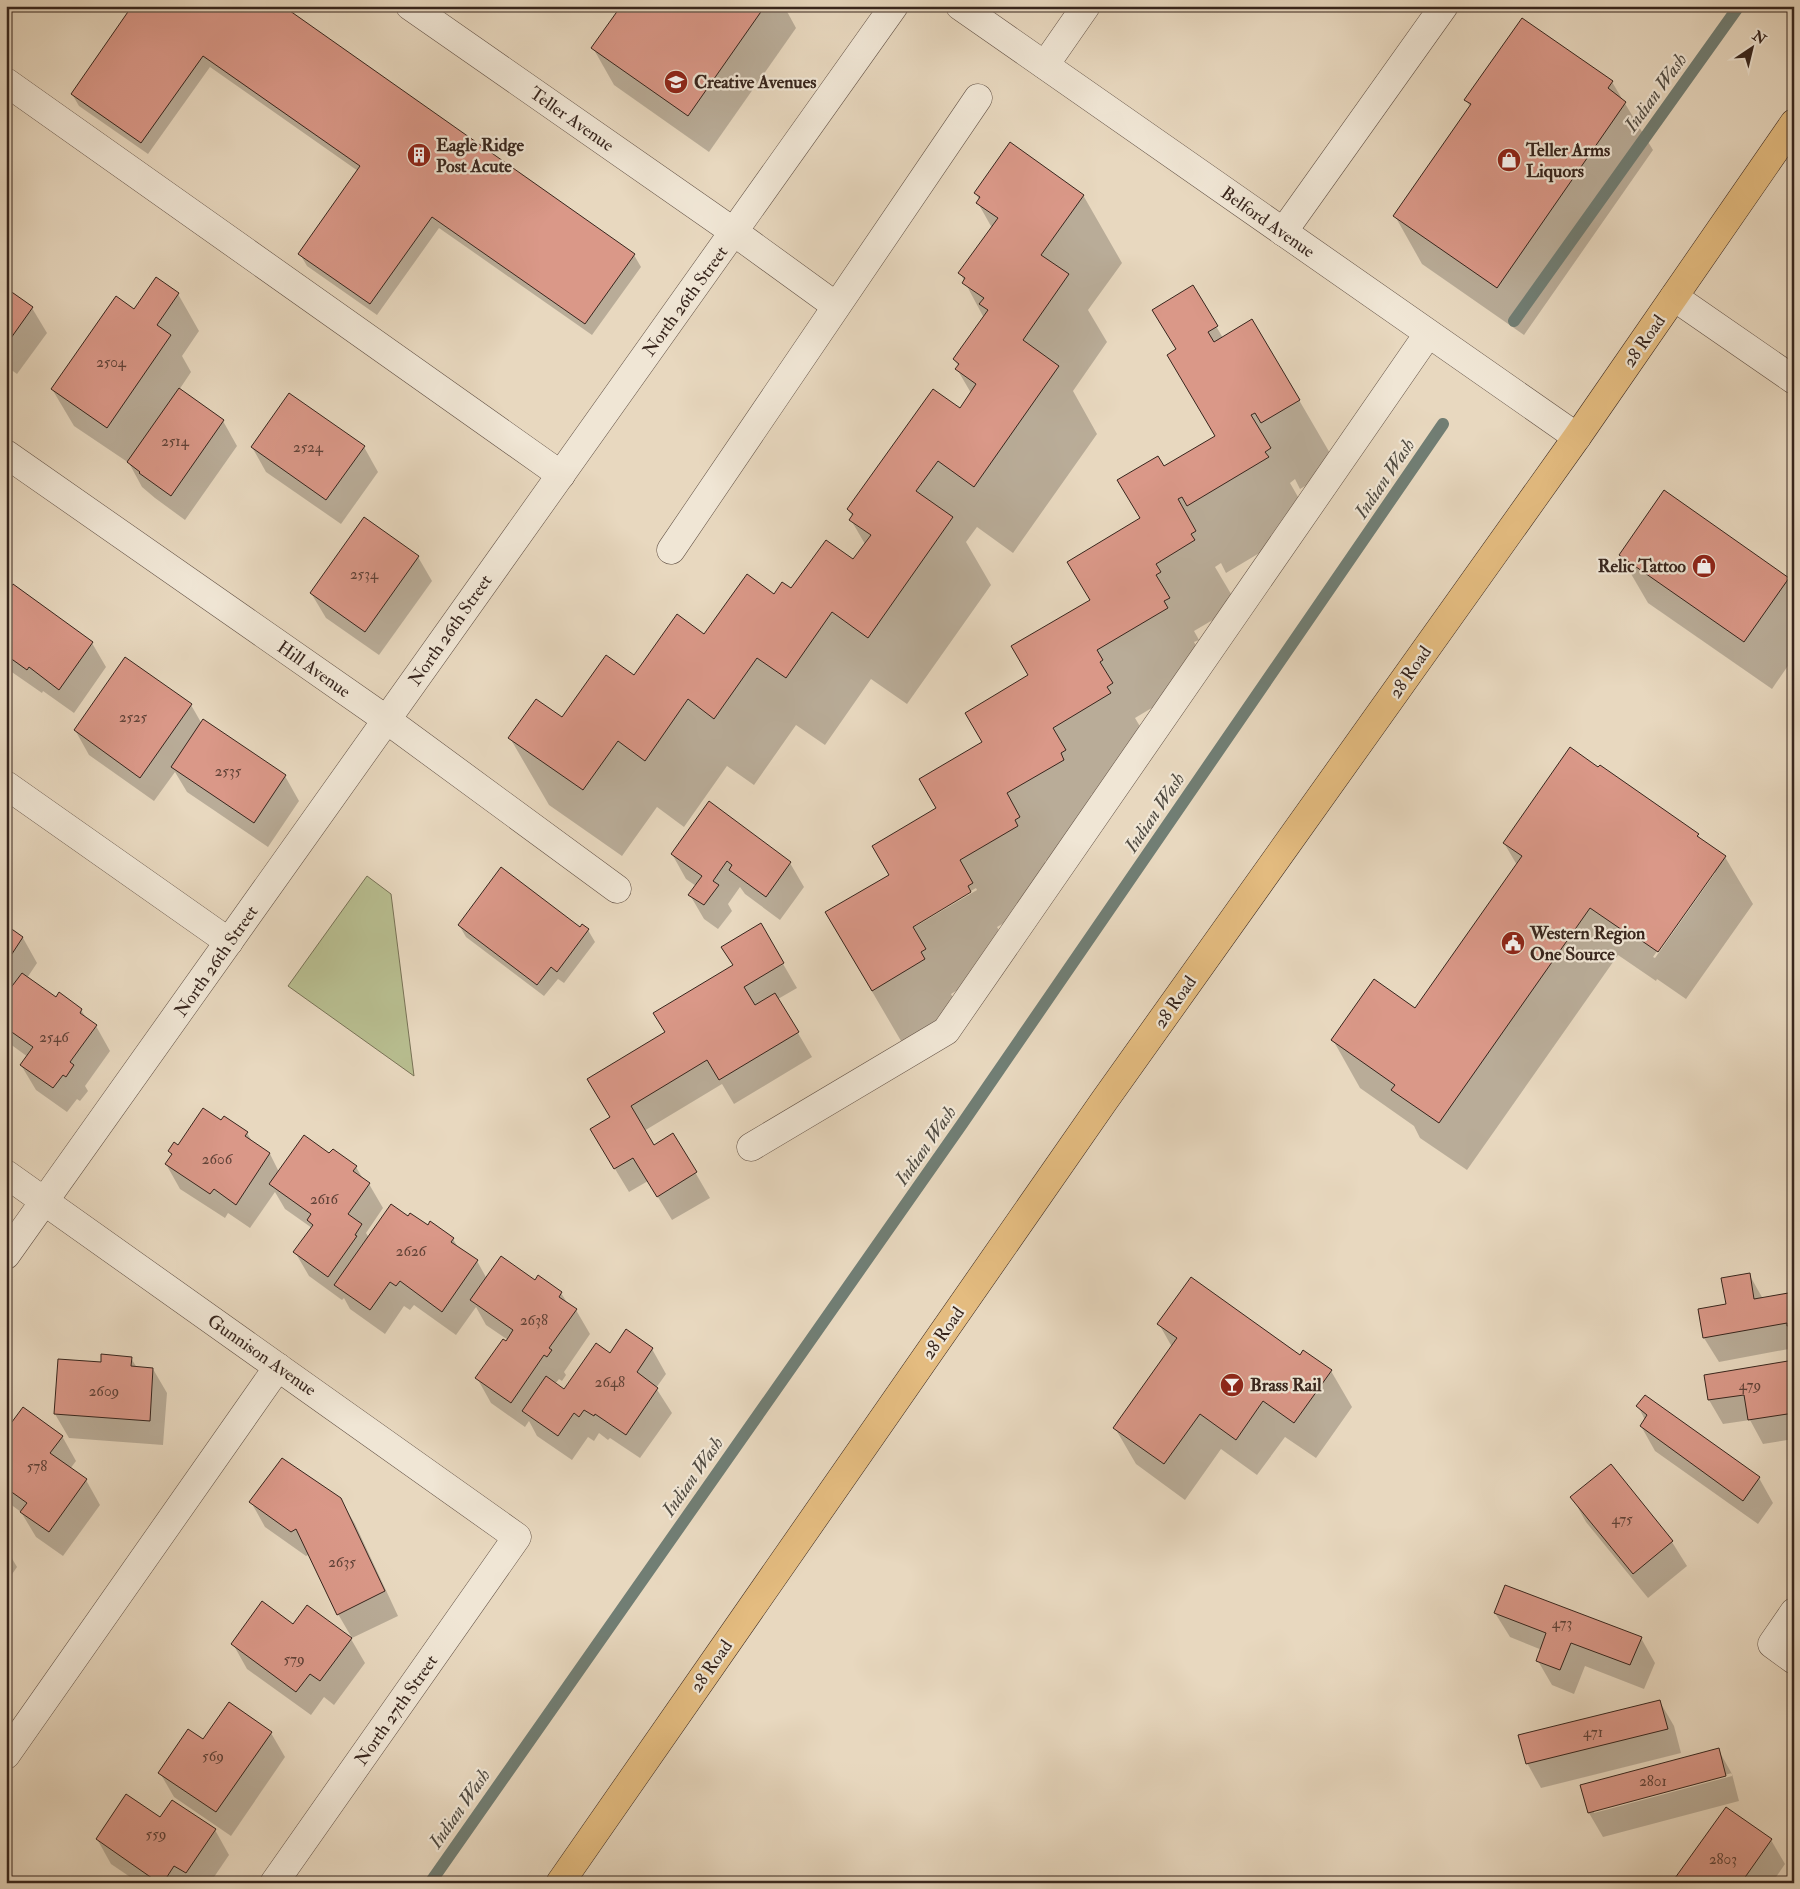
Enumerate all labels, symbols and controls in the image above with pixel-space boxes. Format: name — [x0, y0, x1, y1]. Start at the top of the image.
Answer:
north arrow — [1728, 22, 1778, 72]
text: N — [1748, 27, 1770, 49]
water label: Indian Wash — [1619, 49, 1692, 137]
school or university icon: Creative Avenues — [663, 69, 689, 95]
place label: Creative Avenues — [694, 71, 816, 94]
street label: Teller Avenue — [525, 82, 619, 157]
place label: Eagle Ridge Post Acute — [436, 134, 524, 178]
place label: Teller Arms Liquors — [1525, 139, 1610, 183]
building icon: Eagle Ridge Post Acute — [406, 142, 432, 168]
shop icon: Teller Arms Liquors — [1496, 147, 1522, 173]
street label: Belford Avenue — [1216, 182, 1320, 264]
street label: North 26th Street — [638, 242, 733, 361]
street label: 28 Road — [1618, 310, 1671, 372]
house number: 2504 — [96, 353, 127, 372]
house number: 2514 — [161, 432, 190, 451]
water label: Indian Wash — [1349, 434, 1420, 524]
house number: 2524 — [293, 438, 324, 457]
shop icon: Relic Tattoo — [1691, 553, 1717, 579]
place label: Relic Tattoo — [1598, 555, 1686, 578]
house number: 2534 — [350, 565, 379, 584]
street label: North 26th Street — [403, 570, 497, 690]
street label: Hill Avenue — [272, 636, 355, 703]
street label: 28 Road — [1384, 641, 1437, 703]
house number: 2525 — [119, 708, 148, 727]
house number: 2535 — [215, 762, 242, 781]
water label: Indian Wash — [1119, 768, 1190, 858]
street label: North 26th Street — [169, 901, 263, 1021]
place label: Western Region One Source — [1529, 922, 1646, 966]
public building icon: Western Region One Source — [1500, 930, 1526, 956]
street label: 28 Road — [1149, 971, 1202, 1033]
house number: 2546 — [39, 1028, 70, 1047]
water label: Indian Wash — [889, 1101, 962, 1191]
house number: 2606 — [202, 1150, 234, 1169]
house number: 2616 — [310, 1190, 339, 1209]
house number: 2626 — [396, 1242, 428, 1261]
street label: 28 Road — [917, 1302, 970, 1364]
street label: Gunnison Avenue — [203, 1309, 321, 1402]
house number: 2638 — [520, 1311, 548, 1330]
bar icon: Brass Rail — [1219, 1372, 1245, 1398]
house number: 2648 — [595, 1373, 625, 1392]
place label: Brass Rail — [1250, 1374, 1322, 1397]
house number: 479 — [1739, 1376, 1761, 1395]
house number: 2609 — [89, 1382, 119, 1401]
water label: Indian Wash — [656, 1432, 729, 1522]
house number: 578 — [27, 1457, 47, 1476]
house number: 475 — [1611, 1510, 1633, 1529]
house number: 2635 — [328, 1553, 356, 1572]
house number: 473 — [1552, 1614, 1572, 1633]
street label: 28 Road — [685, 1635, 738, 1697]
house number: 579 — [283, 1650, 305, 1669]
street label: North 27th Street — [350, 1650, 443, 1770]
house number: 471 — [1583, 1723, 1603, 1742]
house number: 569 — [202, 1747, 224, 1766]
water label: Indian Wash — [423, 1764, 496, 1854]
house number: 2801 — [1639, 1772, 1667, 1791]
house number: 559 — [146, 1825, 166, 1844]
house number: 2803 — [1709, 1850, 1737, 1869]

